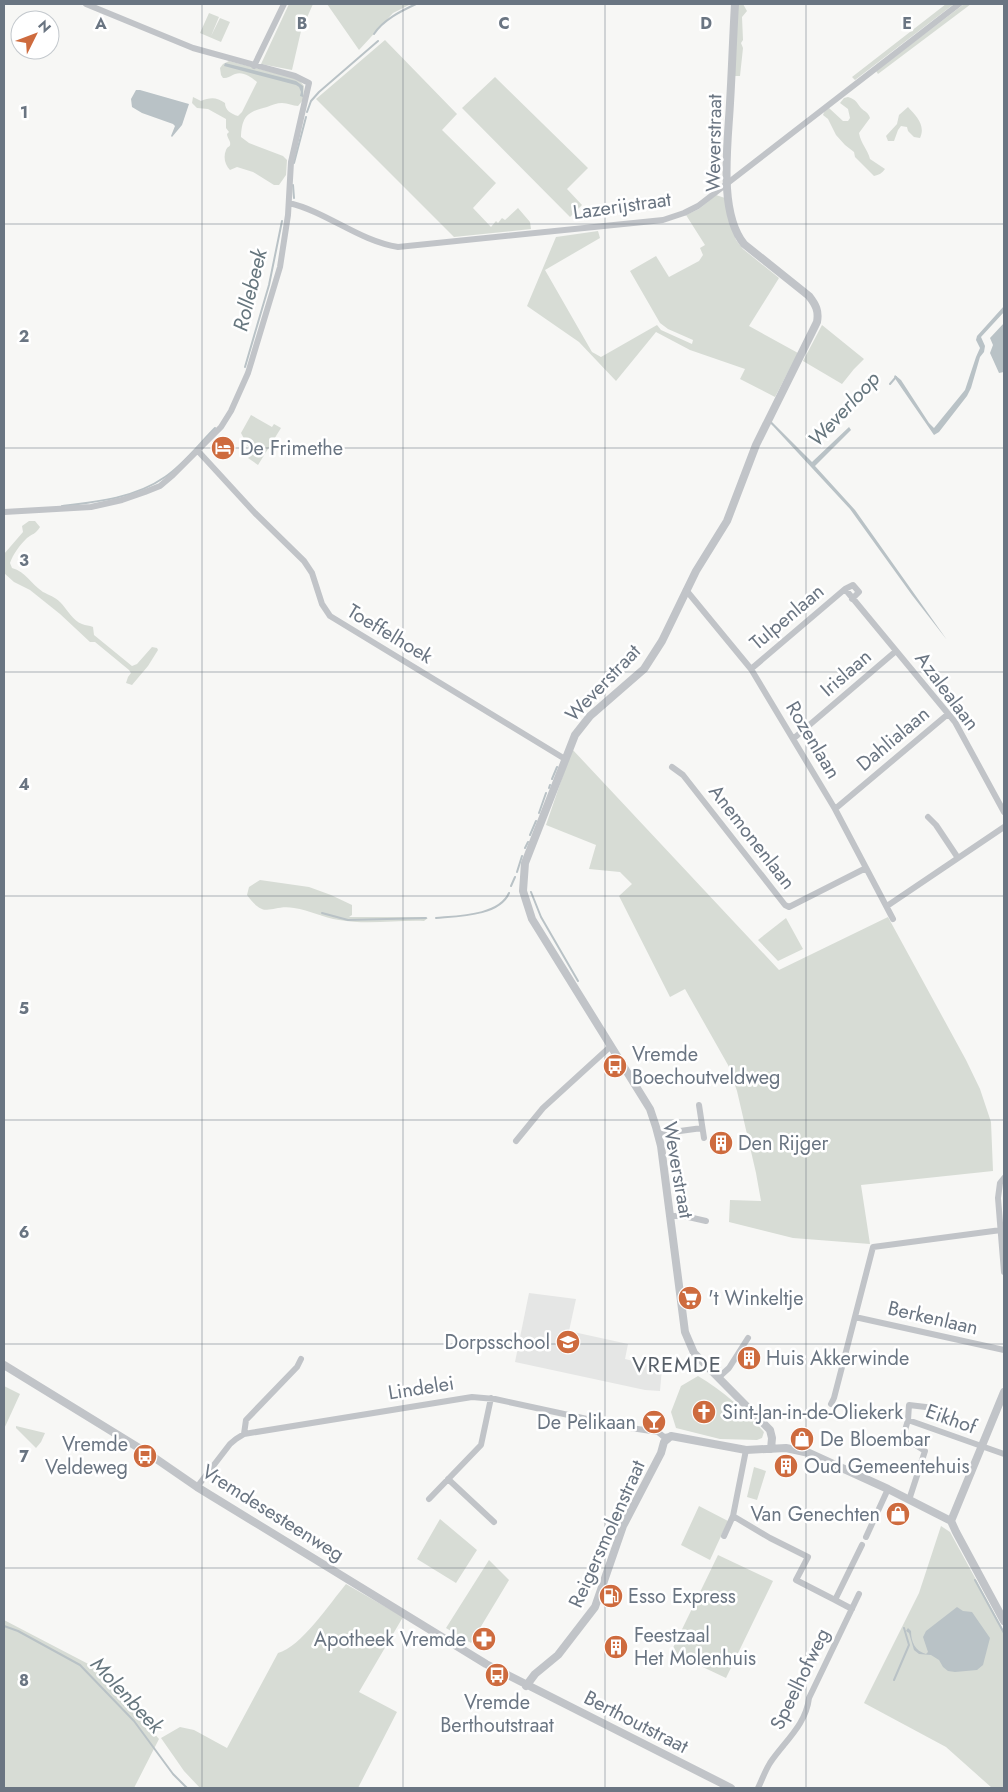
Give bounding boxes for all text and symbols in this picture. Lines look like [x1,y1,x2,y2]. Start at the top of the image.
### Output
north arrow [10,10,60,60]
text: A [94,12,107,35]
text: B [297,12,307,35]
text: C [498,12,510,35]
text: D [700,12,712,35]
text: E [902,12,912,35]
text: N [34,15,56,37]
street label: Weverstraat [699,94,729,192]
text: 1 [20,101,28,124]
street label: Lazerijstraat [571,185,673,227]
water label: Rollebeek [225,245,275,334]
text: 2 [19,325,29,348]
water label: Weverloop [801,364,887,453]
place label: De Frimethe [240,434,343,463]
hotel icon: De Frimethe [210,435,236,461]
text: 3 [19,549,29,572]
street label: Tulpenlaan [743,577,831,657]
street label: Toeffelhoek [342,597,439,671]
street label: Weverstraat [559,638,647,728]
street label: Irislaan [814,643,878,703]
street label: Azalealaan [908,646,986,736]
street label: Rozenlaan [778,696,848,784]
street label: Dahlialaan [850,700,936,778]
text: 4 [18,773,30,796]
street label: Anemonenlaan [702,778,802,896]
text: 5 [19,997,29,1020]
place label: Vremde Boechoutveldweg [632,1040,780,1092]
bus stop icon: Vremde Boechoutveldweg [602,1053,628,1079]
street label: Weverstraat [655,1119,701,1221]
place label: Den Rijger [738,1129,828,1158]
building icon: Den Rijger [708,1130,734,1156]
text: 6 [19,1221,29,1244]
place label: 't Winkeltje [708,1284,804,1313]
supermarket icon: 't Winkeltje [677,1285,703,1311]
street label: Berkenlaan [885,1294,981,1342]
place label: Dorpsschool [445,1328,550,1357]
school or university icon: Dorpsschool [555,1329,581,1355]
place label: Huis Akkerwinde [766,1344,909,1373]
building icon: Huis Akkerwinde [736,1345,762,1371]
district label: VREMDE [632,1348,722,1380]
street label: Lindelei [386,1368,456,1408]
street label: Eikhof [922,1396,982,1442]
place label: Sint-Jan-in-de-Oliekerk [722,1398,903,1427]
church icon: Sint-Jan-in-de-Oliekerk [691,1399,717,1425]
place label: De Pelikaan [537,1408,636,1437]
bar icon: De Pelikaan [641,1409,667,1435]
place label: De Bloembar [820,1425,930,1454]
shop icon: De Bloembar [789,1426,815,1452]
place label: Vremde Veldeweg [45,1430,128,1482]
bus stop icon: Vremde Veldeweg [132,1443,158,1469]
text: 7 [19,1445,29,1468]
place label: Oud Gemeentehuis [804,1452,970,1481]
building icon: Oud Gemeentehuis [773,1453,799,1479]
street label: Reigersmolenstraat [561,1455,653,1613]
street label: Vremdesesteenweg [196,1457,350,1569]
place label: Van Genechten [750,1500,880,1529]
shop icon: Van Genechten [885,1501,911,1527]
place label: Esso Express [628,1582,736,1611]
fuel station icon: Esso Express [598,1583,624,1609]
place label: Feestzaal Het Molenhuis [634,1621,756,1673]
street label: Speelhofweg [763,1623,837,1735]
place label: Apotheek Vremde [314,1625,466,1654]
pharmacy icon: Apotheek Vremde [471,1626,497,1652]
building icon: Feestzaal Het Molenhuis [603,1634,629,1660]
water label: Molenbeek [84,1650,171,1741]
bus stop icon: Vremde Berthoutstraat [484,1662,510,1688]
text: 8 [19,1669,29,1692]
street label: Berthoutstraat [579,1683,693,1761]
place label: Vremde Berthoutstraat [440,1688,554,1740]

